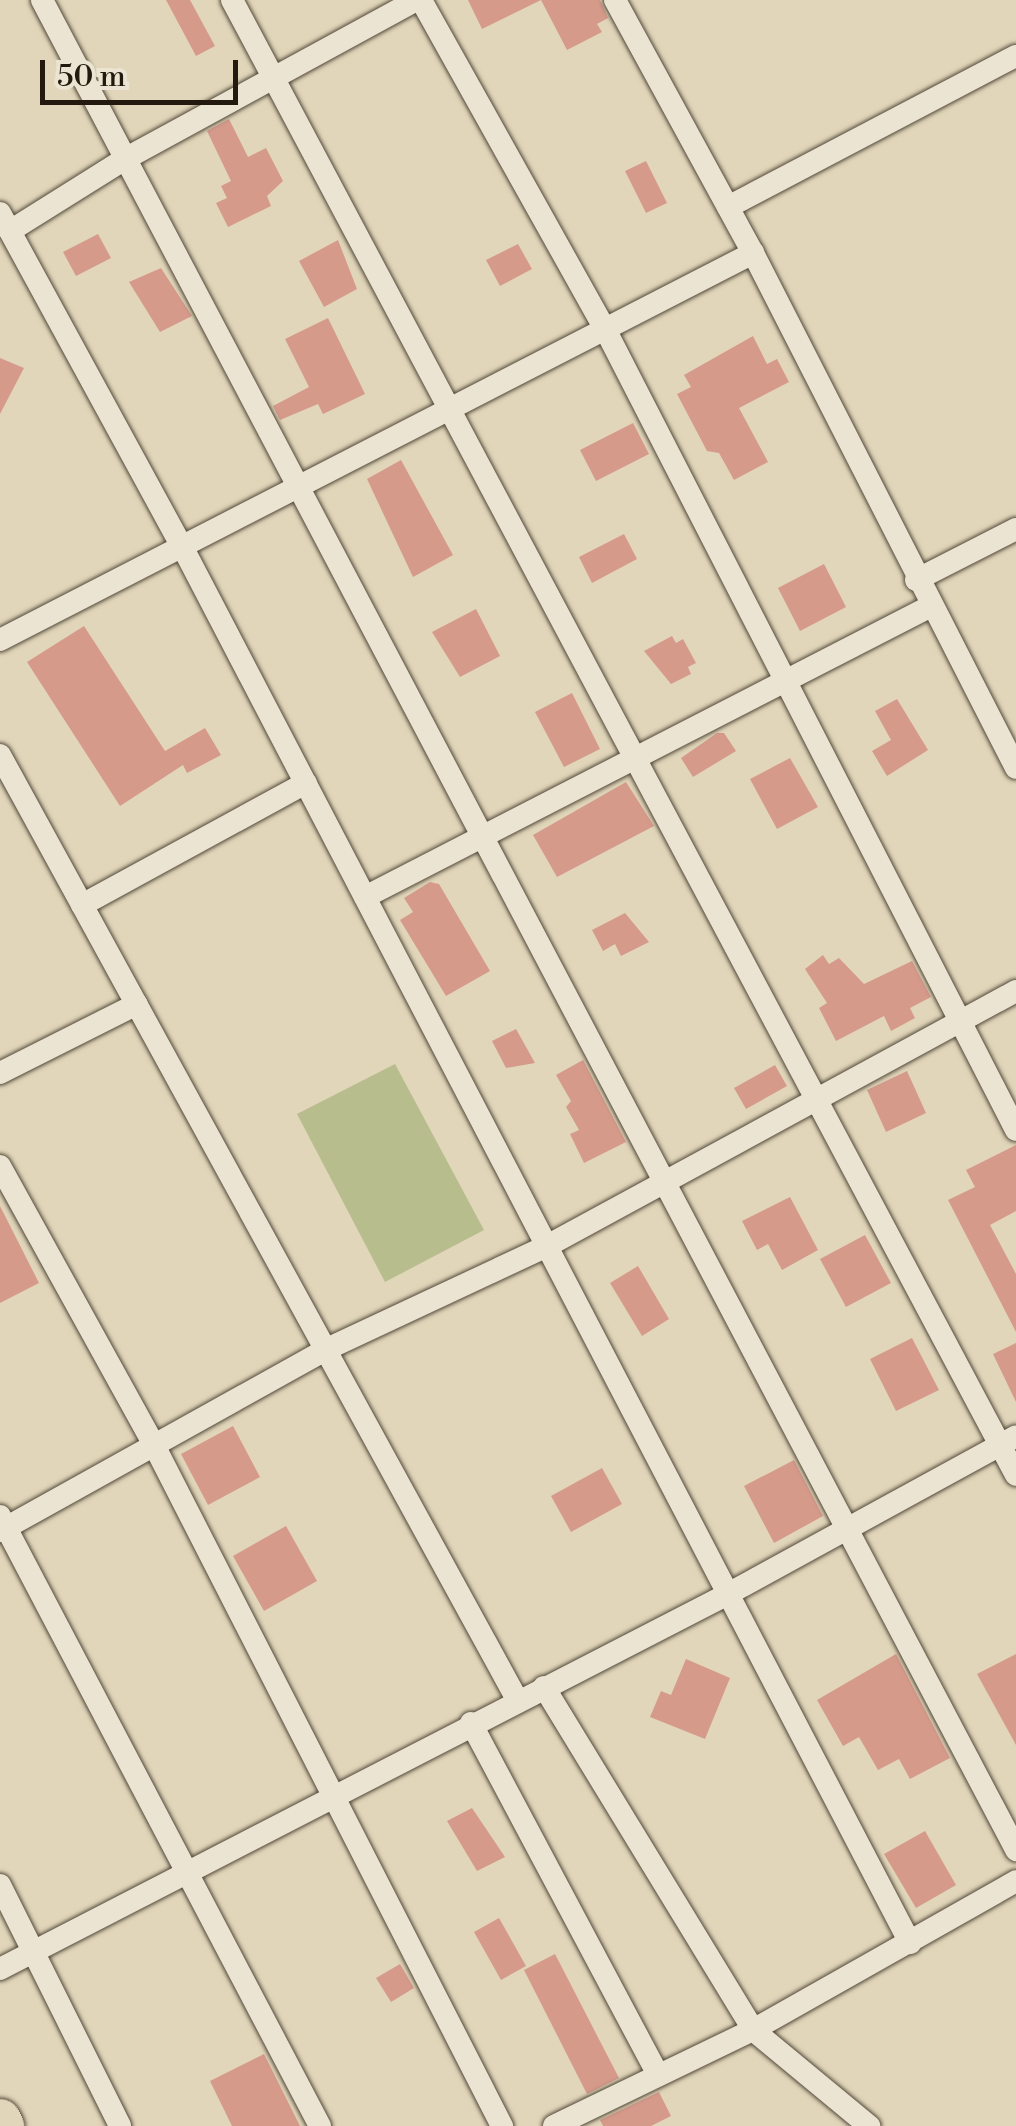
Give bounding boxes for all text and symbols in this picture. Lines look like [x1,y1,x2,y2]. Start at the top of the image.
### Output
scale bar [45,40,242,102]
text: 50 m [57,58,126,96]

